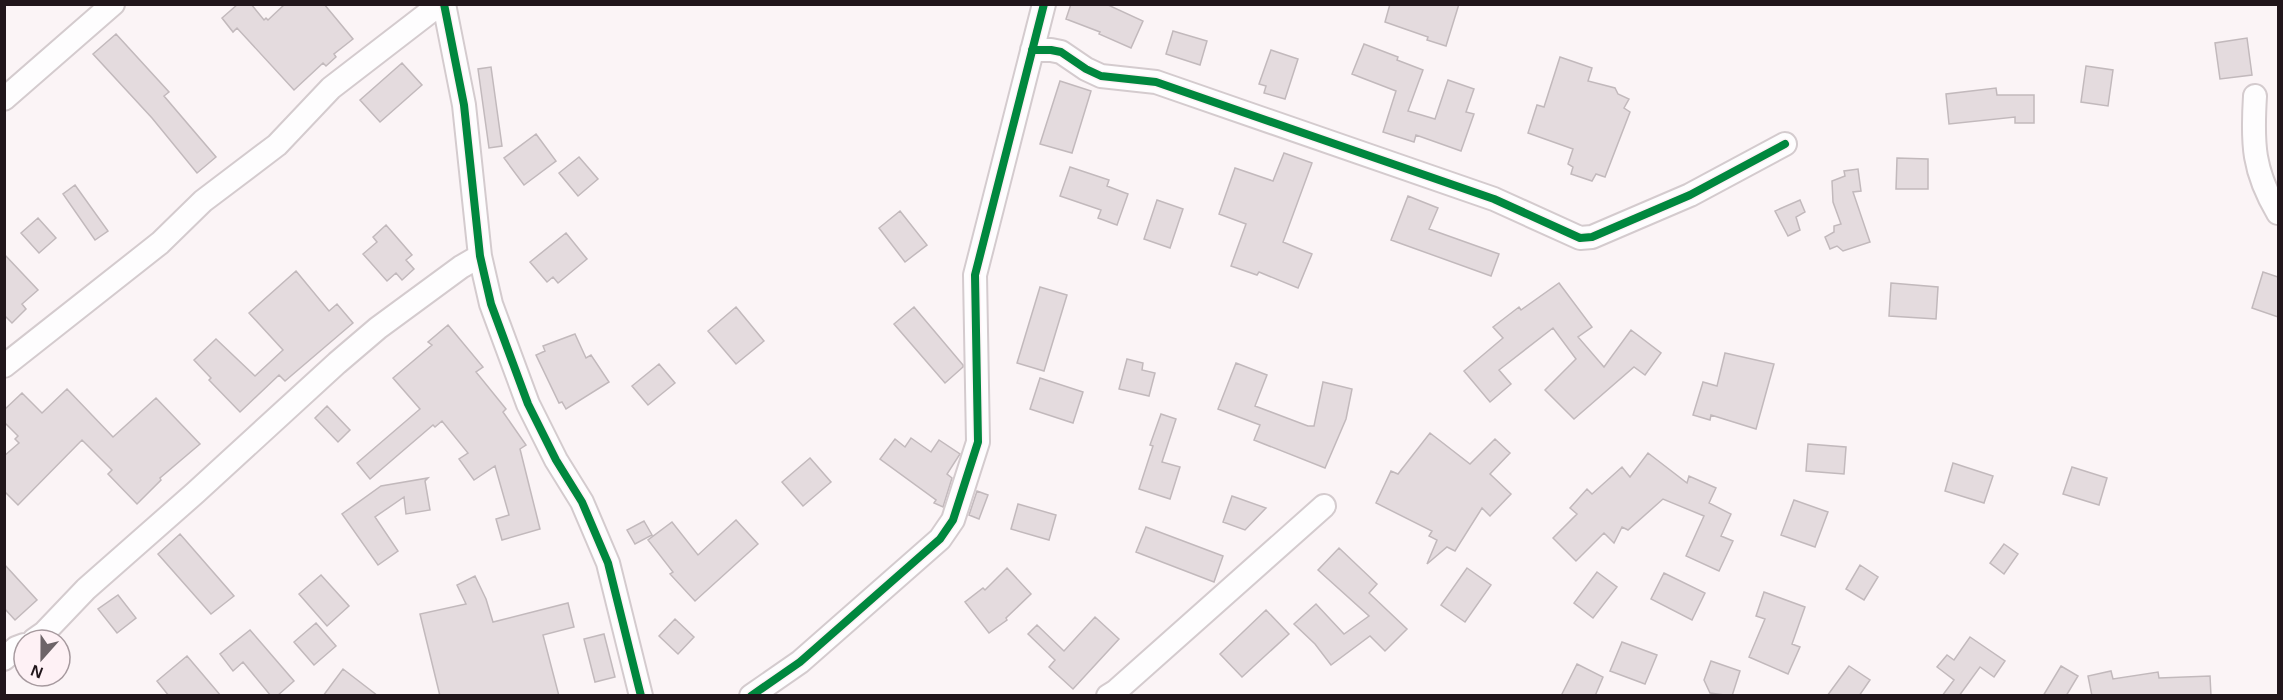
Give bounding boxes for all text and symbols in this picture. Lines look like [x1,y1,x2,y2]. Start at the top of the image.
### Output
north arrow [12,628,72,688]
text: N [28,662,45,682]

